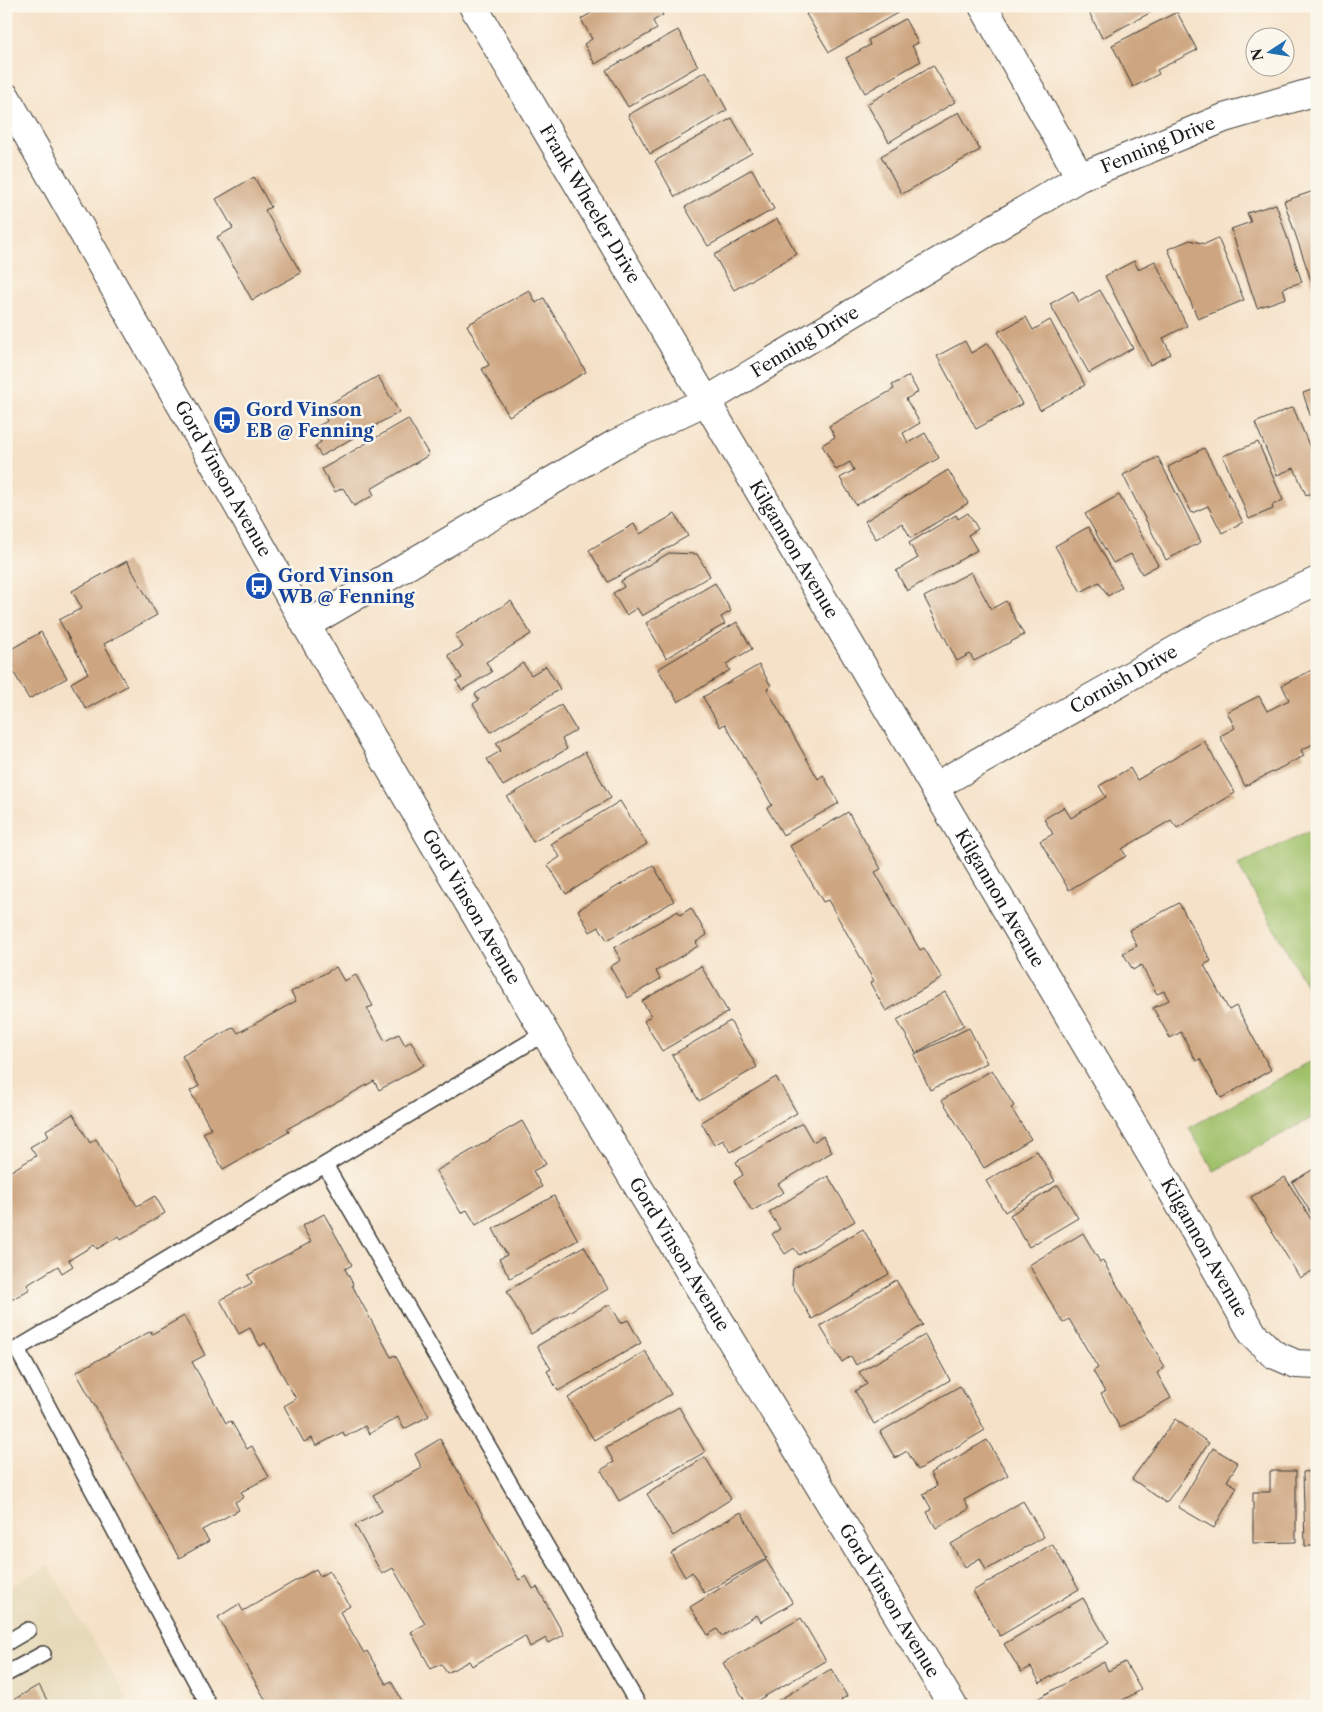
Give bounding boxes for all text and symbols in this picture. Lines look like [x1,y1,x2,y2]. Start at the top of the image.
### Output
north arrow [1246,28,1296,78]
text: N [1247,47,1267,63]
street label: Fenning Drive [1098,112,1218,178]
street label: Frank Wheeler Drive [535,121,645,287]
street label: Fenning Drive [747,301,863,382]
street label: Gord Vinson Avenue [170,397,276,561]
place label: Gord Vinson EB @ Fenning [246,399,375,442]
bus stop icon: Gord Vinson EB @ Fenning [212,405,242,435]
street label: Kilgannon Avenue [744,476,843,623]
place label: Gord Vinson WB @ Fenning [277,565,415,608]
bus stop icon: Gord Vinson WB @ Fenning [244,571,274,601]
street label: Cornish Drive [1066,640,1181,719]
street label: Gord Vinson Avenue [417,825,525,988]
street label: Kilgannon Avenue [950,825,1049,971]
street label: Gord Vinson Avenue [624,1173,734,1335]
street label: Kilgannon Avenue [1156,1174,1252,1321]
street label: Gord Vinson Avenue [834,1520,944,1682]

